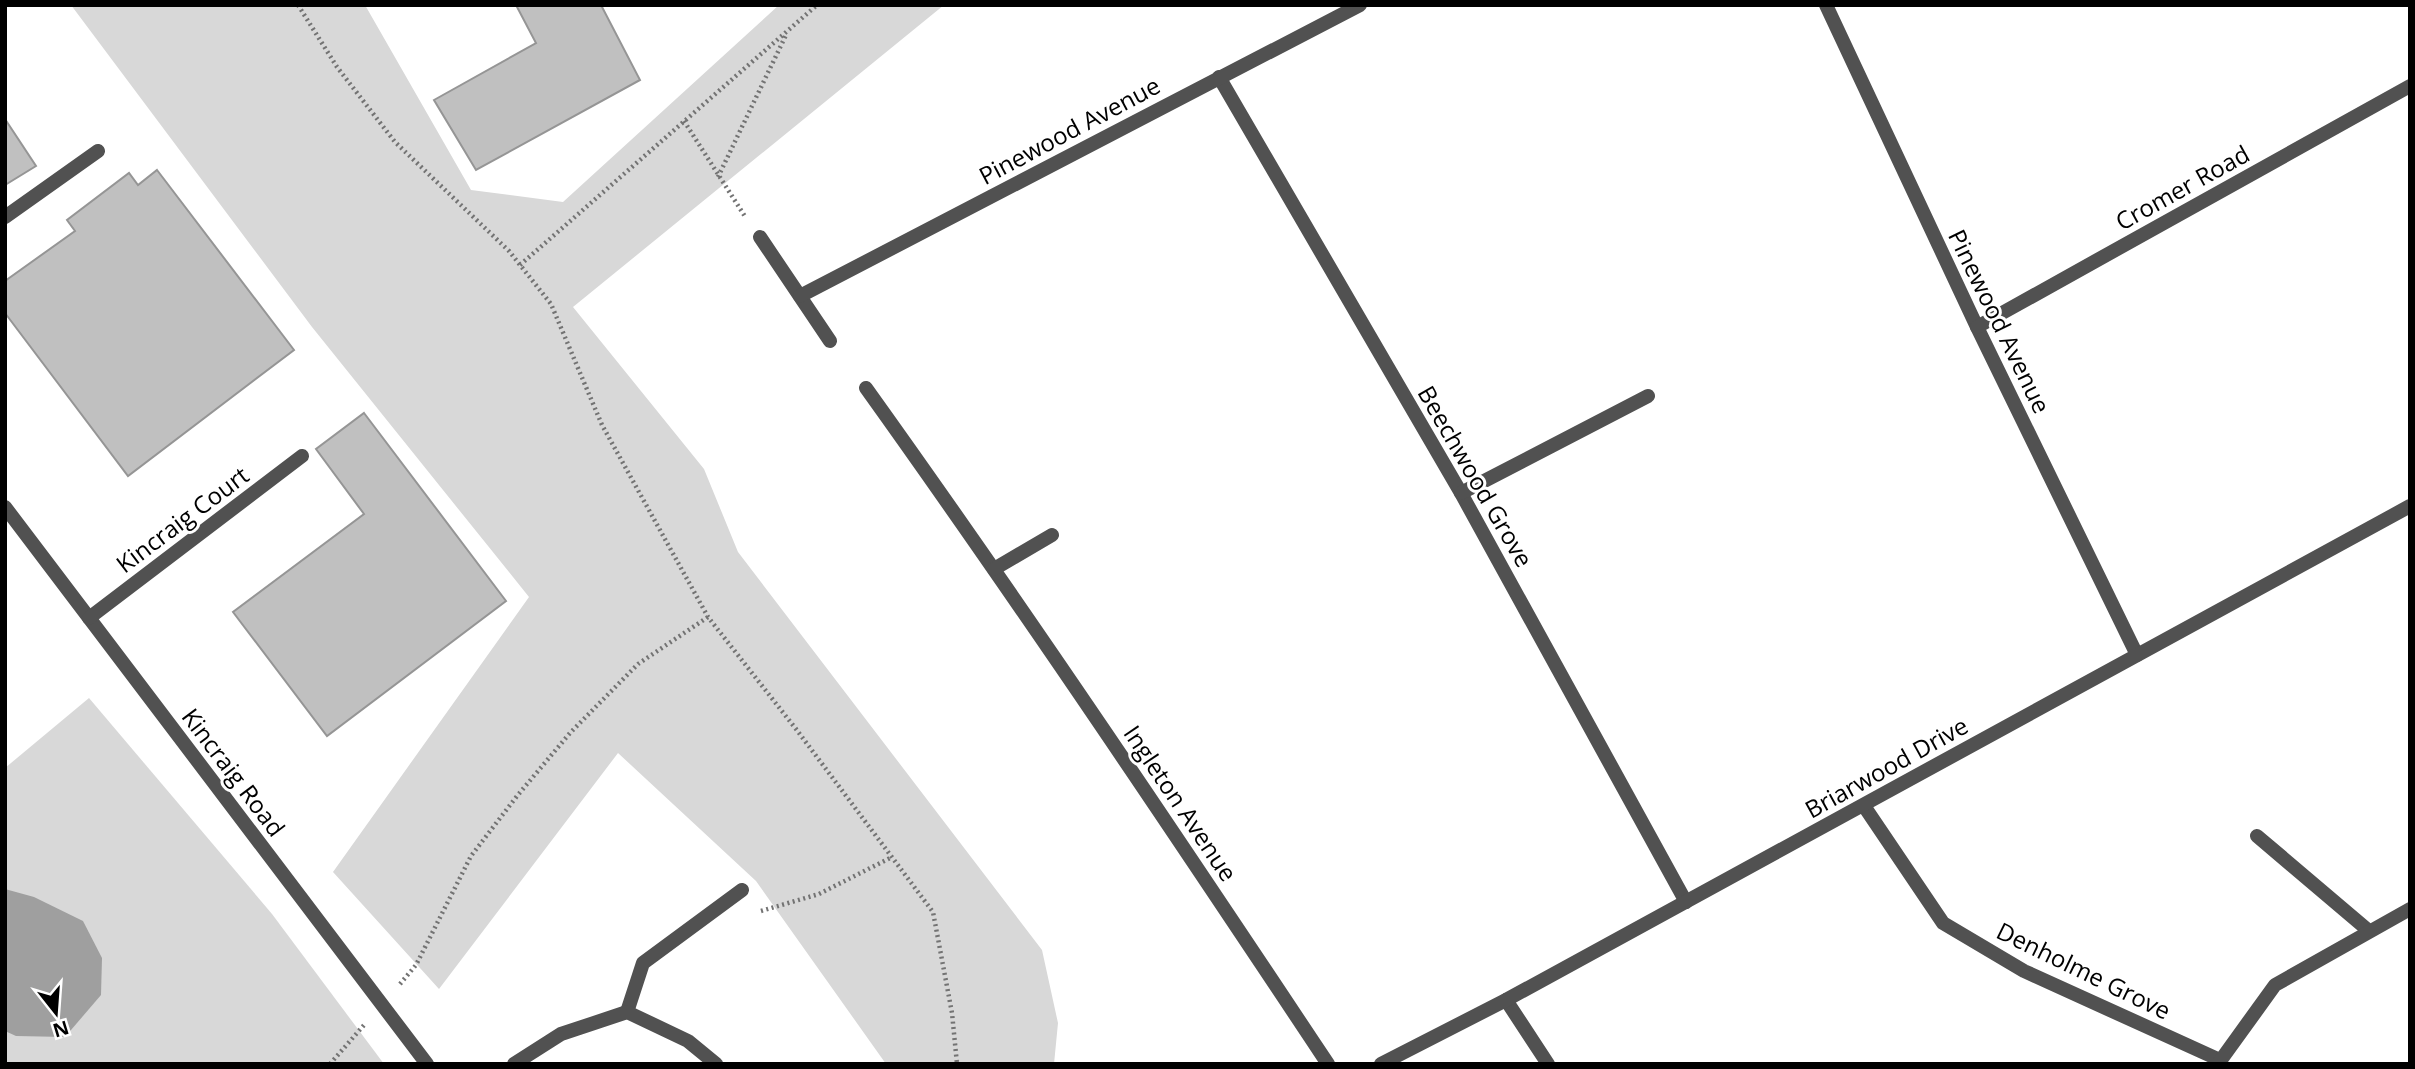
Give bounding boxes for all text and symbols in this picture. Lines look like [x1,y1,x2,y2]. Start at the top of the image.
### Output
street label: Pinewood Avenue [973,68,1165,192]
street label: Cromer Road [2109,137,2255,237]
street label: Pinewood Avenue [1941,224,2059,418]
street label: Beechwood Grove [1411,379,1541,573]
street label: Kincraig Court [109,458,255,580]
street label: Kincraig Road [175,701,293,843]
street label: Briarwood Drive [1799,709,1973,825]
street label: Ingleton Avenue [1117,719,1245,887]
street label: Denholme Grove [1991,914,2177,1026]
north arrow [21,978,91,1048]
text: N [50,1015,72,1044]

